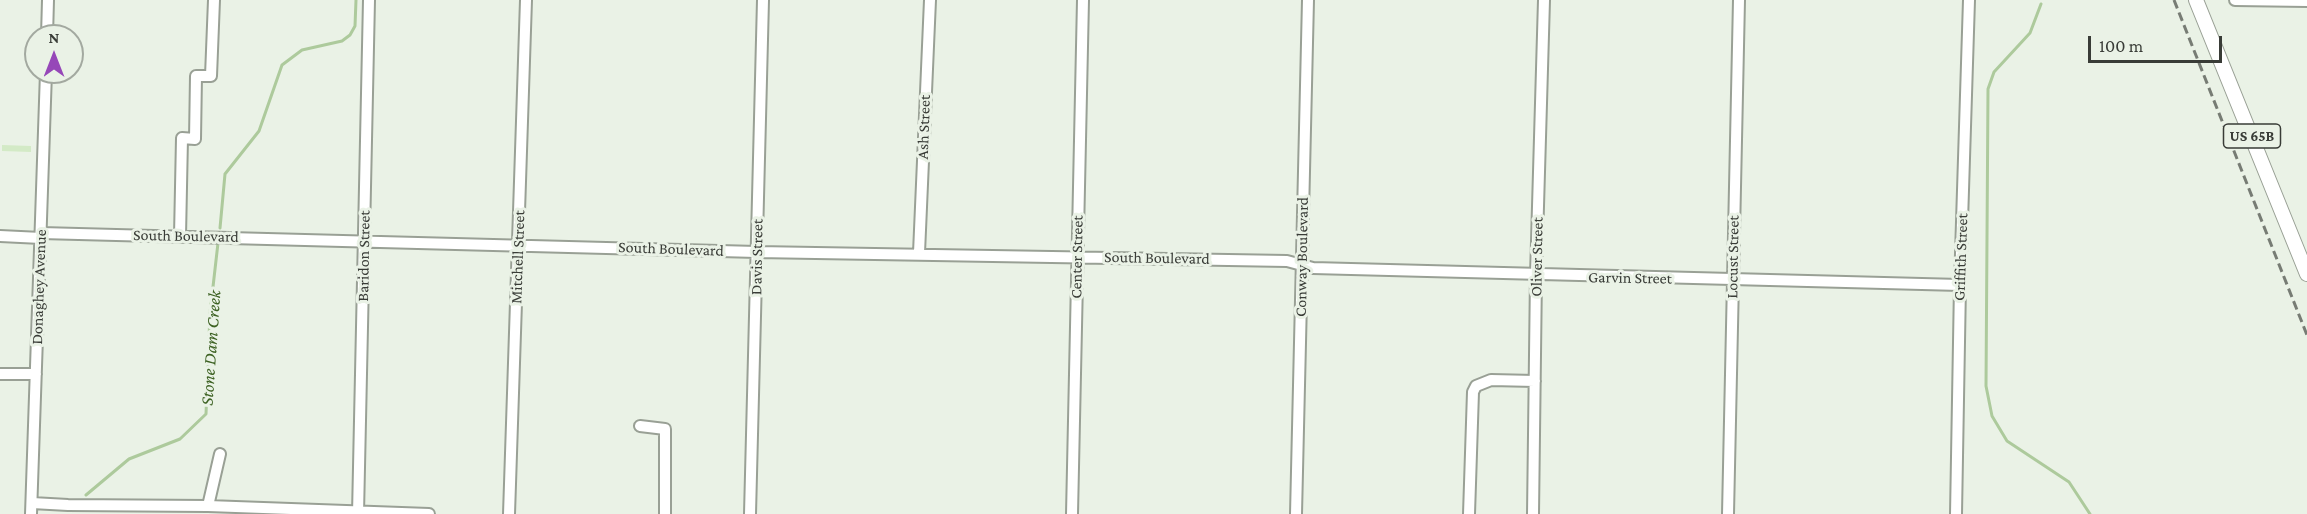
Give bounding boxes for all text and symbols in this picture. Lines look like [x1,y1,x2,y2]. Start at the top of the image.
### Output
north arrow [24,24,84,84]
scale bar [2091,24,2224,62]
text: N [49,29,59,46]
text: 100 m [2099,36,2143,56]
street label: Ash Street [913,94,935,160]
road number: US 65B [2224,124,2280,148]
street label: Conway Boulevard [1291,197,1313,317]
street label: Baridon Street [354,210,374,302]
street label: Mitchell Street [507,210,529,304]
street label: Griffith Street [1950,213,1972,301]
street label: Center Street [1067,215,1087,299]
street label: Locust Street [1723,215,1743,299]
street label: Oliver Street [1527,217,1547,297]
street label: Davis Street [747,219,767,295]
street label: South Boulevard [133,225,239,247]
street label: Donaghey Avenue [27,229,51,345]
street label: South Boulevard [618,238,724,260]
street label: South Boulevard [1104,247,1210,269]
street label: Garvin Street [1588,268,1672,288]
water label: Stone Dam Creek [196,290,226,406]

